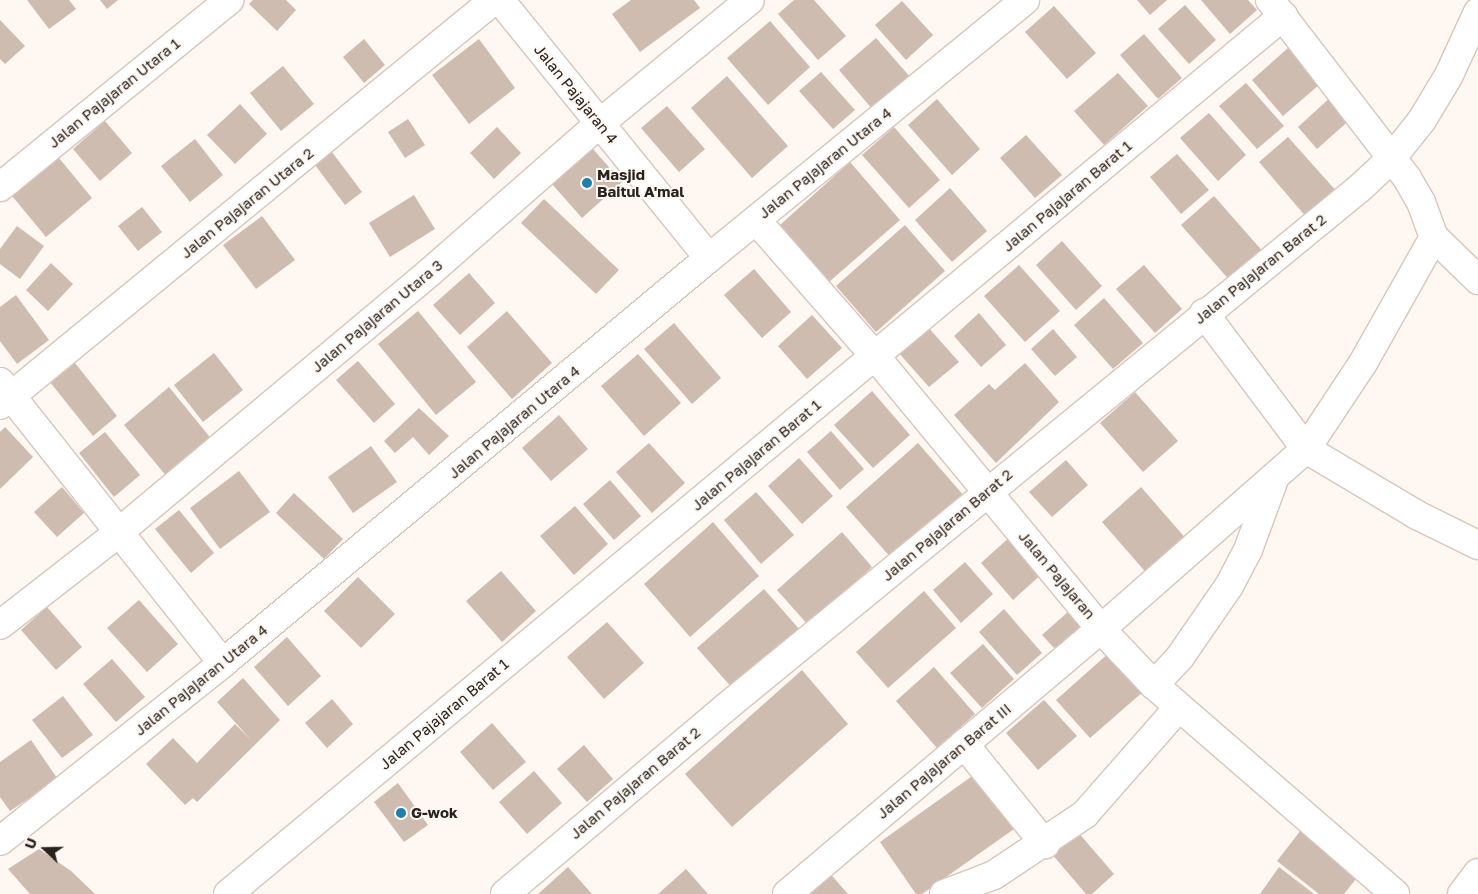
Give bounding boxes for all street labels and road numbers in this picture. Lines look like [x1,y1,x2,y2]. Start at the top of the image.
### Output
street label: Jalan Pajajaran Utara 1 [45,34,183,152]
street label: Jalan Pajajaran 4 [530,41,622,147]
street label: Jalan Pajajaran Utara 4 [755,104,895,222]
street label: Jalan Pajajaran Barat 1 [999,137,1135,255]
street label: Jalan Pajajaran Utara 2 [177,144,317,262]
street label: Jalan Pajajaran Barat 2 [1190,210,1330,328]
street label: Jalan Pajajaran Utara 3 [308,256,446,376]
street label: Jalan Pajajaran Utara 4 [445,362,583,482]
street label: Jalan Pajajaran Barat 1 [688,396,824,514]
street label: Jalan Pajajaran Barat 2 [878,465,1016,585]
street label: Jalan Pajajaran [1015,527,1099,623]
street label: Jalan Pajajaran Utara 4 [131,621,271,739]
street label: Jalan Pajajaran Barat 1 [376,655,512,773]
street label: Jalan Pajajaran Barat III [873,700,1015,822]
street label: Jalan Pajajaran Barat 2 [566,723,704,843]

